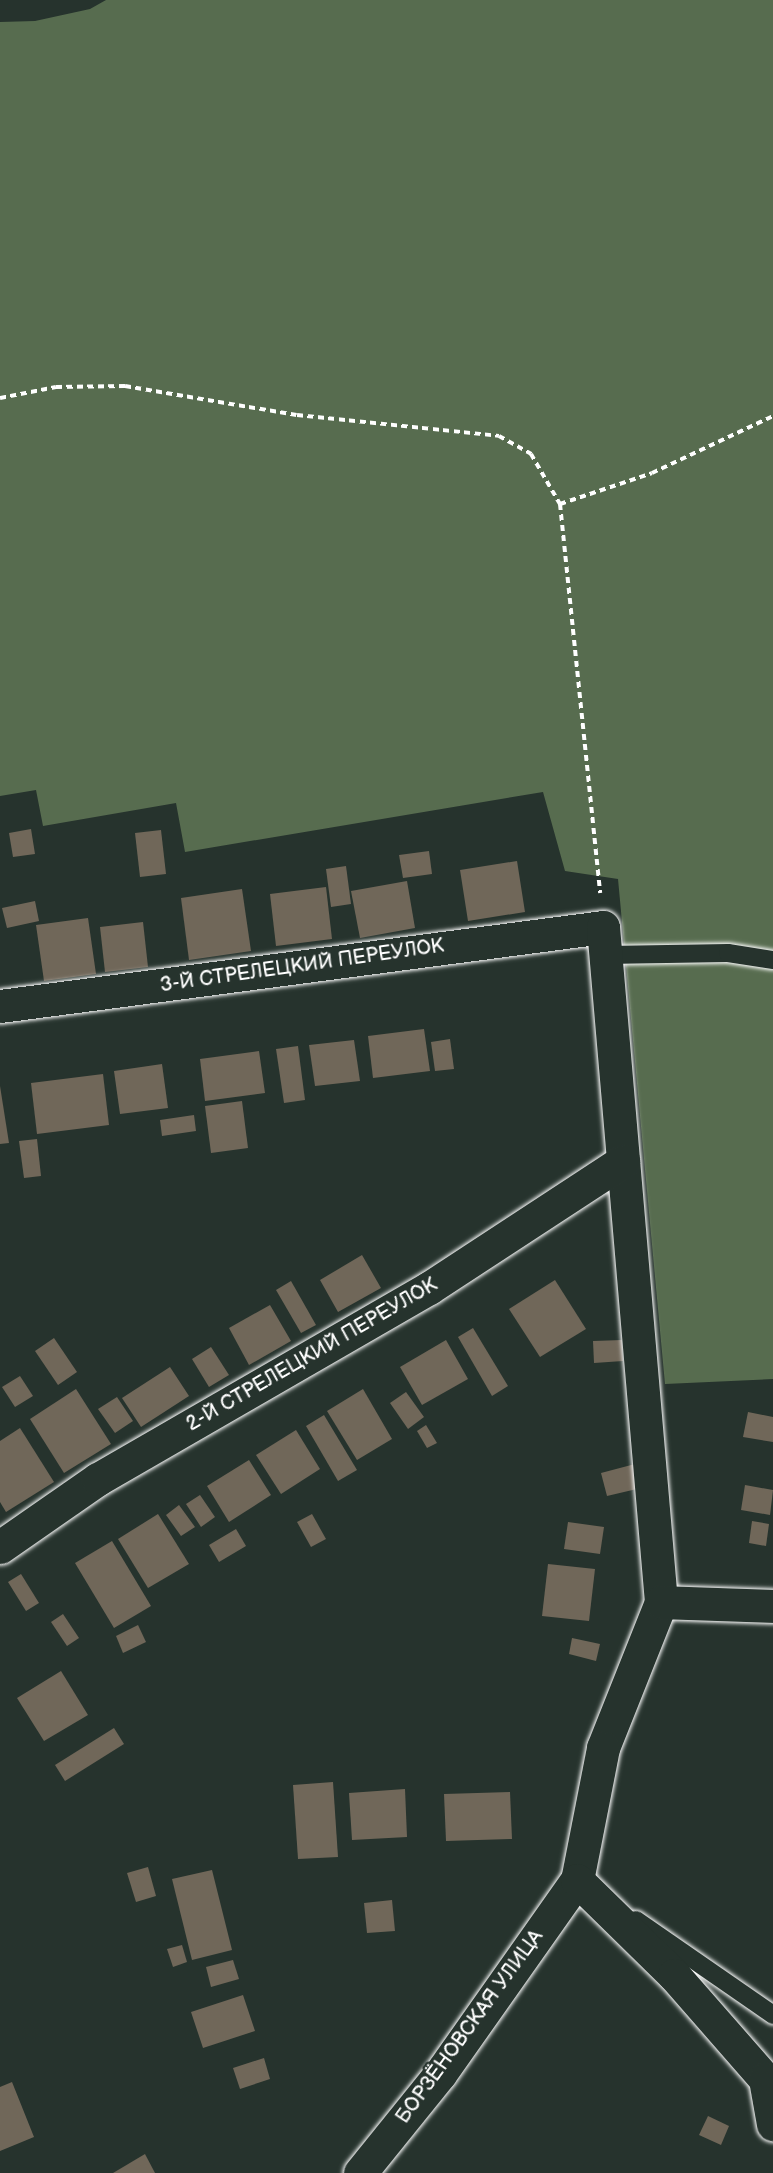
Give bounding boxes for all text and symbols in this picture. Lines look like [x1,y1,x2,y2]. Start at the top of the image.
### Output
street label: 3-Й СТРЕЛЕЦКИЙ ПЕРЕУЛОК [159,934,445,998]
street label: 2-Й СТРЕЛЕЦКИЙ ПЕРЕУЛОК [182,1273,442,1437]
street label: БОРЗЁНОВСКАЯ УЛИЦА [392,1925,548,2129]

